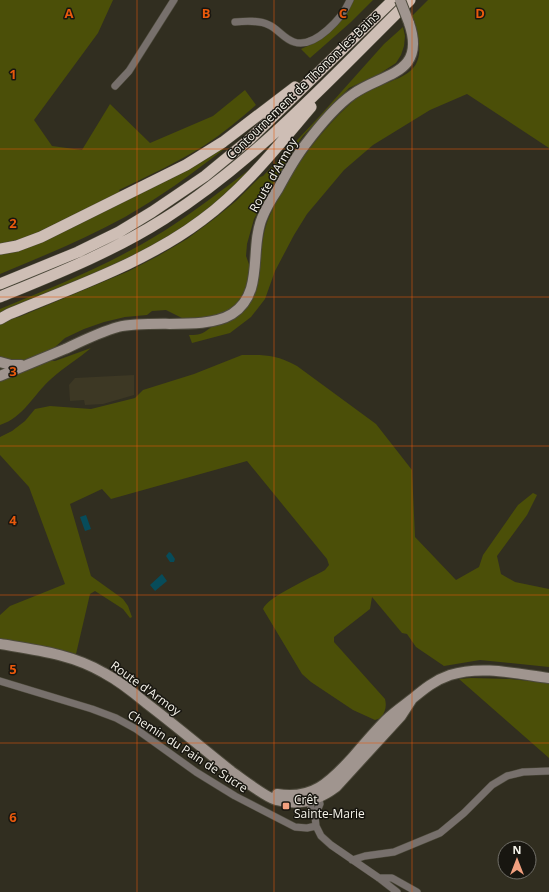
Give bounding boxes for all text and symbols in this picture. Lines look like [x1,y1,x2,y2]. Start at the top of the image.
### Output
text: A [65,4,74,22]
text: B [202,4,211,22]
text: D [475,4,485,22]
street label: Contournement de Thonon-les-Bains [224,8,382,162]
text: 1 [9,65,17,83]
street label: Route d'Armoy [245,134,302,215]
text: 2 [9,214,17,232]
text: 3 [9,362,17,380]
text: 4 [9,511,17,529]
street label: Route d'Armoy [107,657,185,720]
text: 5 [9,660,17,678]
street label: Chemin du Pain de Sucre [125,706,252,796]
place label: Crêt Sainte-Marie [294,791,365,822]
marker: Crêt Sainte-Marie [281,801,291,811]
text: 6 [9,808,17,826]
north arrow [497,840,537,880]
text: N [513,842,521,857]

